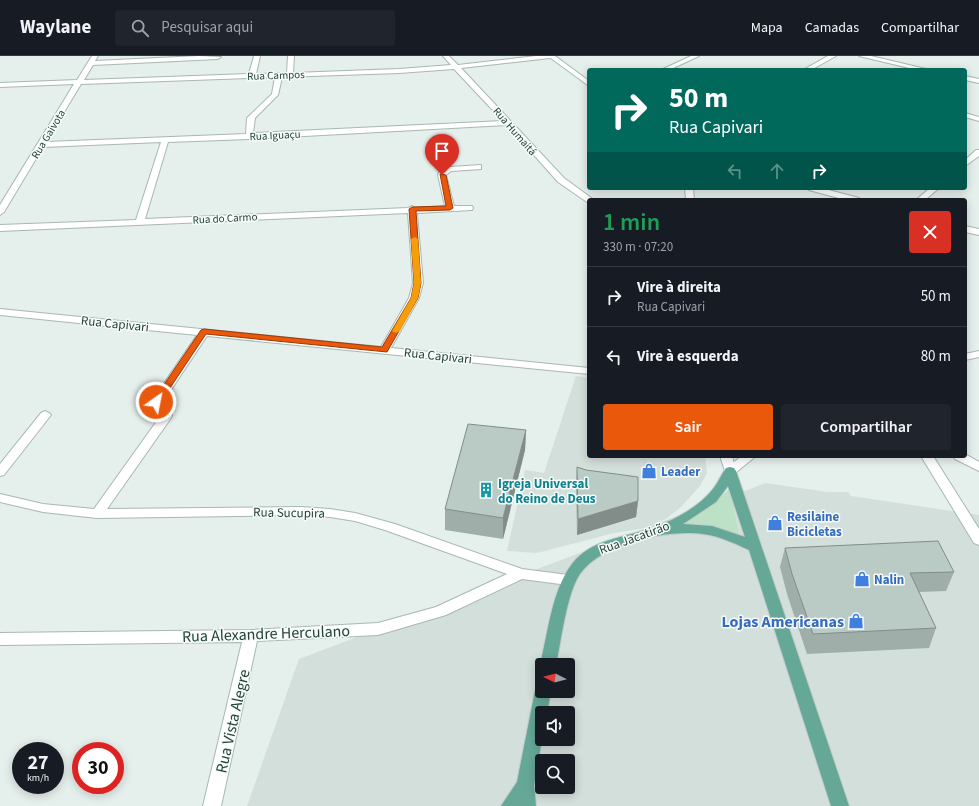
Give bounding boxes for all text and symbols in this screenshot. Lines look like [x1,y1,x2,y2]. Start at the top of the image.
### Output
search box [115,10,395,46]
text: Waylane [20,14,91,41]
icon: search [129,17,151,39]
text: Pesquisar aqui [161,17,253,38]
text: Mapa [751,18,783,38]
text: Camadas [805,18,859,38]
text: Compartilhar [881,18,959,38]
street label: Rua Campos [247,67,305,84]
text: 50 m [669,78,728,118]
icon: right [603,84,655,136]
street label: Rua Humaitá [489,104,540,159]
street label: Rua Gaivota [28,107,69,162]
text: Rua Capivari [669,115,763,140]
street label: Rua Iguaçu [249,127,301,144]
pin [425,134,459,175]
icon: arrive [431,140,453,162]
icon: left [724,160,746,182]
icon: ahead [766,160,788,182]
icon: right [808,160,830,182]
text: 1 min [603,205,660,240]
street label: Rua do Carmo [192,209,258,228]
button: close [909,211,951,253]
text: 330 m · 07:20 [603,238,673,256]
text: Vire à direita [637,277,721,298]
icon: right [603,286,625,308]
text: 50 m [921,286,951,307]
text: Rua Capivari [637,298,705,316]
street label: Rua Capivari [80,311,150,337]
street label: Rua Capivari [403,343,473,369]
icon: left [603,346,625,368]
text: Vire à esquerda [637,346,739,367]
text: 80 m [921,346,951,367]
position arrow [135,381,177,423]
button: Sair [603,404,773,450]
button: Compartilhar [781,404,951,450]
shop icon: Leader [640,462,658,480]
place label: Leader [661,463,701,481]
place label: Igreja Universal do Reino de Deus [498,475,596,508]
building icon: Igreja Universal do Reino de Deus [477,481,495,499]
street label: Rua Sucupira [253,503,325,523]
place label: Resilaine Bicicletas [787,508,842,541]
shop icon: Resilaine Bicicletas [766,514,784,532]
street label: Rua Jacatirão [597,517,672,559]
shop icon: Nalin [853,570,871,588]
place label: Nalin [874,571,904,589]
place label: Lojas Americanas [722,611,844,633]
shop icon: Lojas Americanas [847,612,865,630]
street label: Rua Alexandre Herculano [182,620,350,648]
north arrow [535,658,575,698]
map controls [535,658,575,794]
street label: Rua Vista Alegre [210,667,256,775]
button: sound [535,706,575,746]
speed limit sign: 30 [72,742,124,794]
text: 27 [27,749,49,777]
button: search [535,754,575,794]
text: km/h [27,771,49,785]

